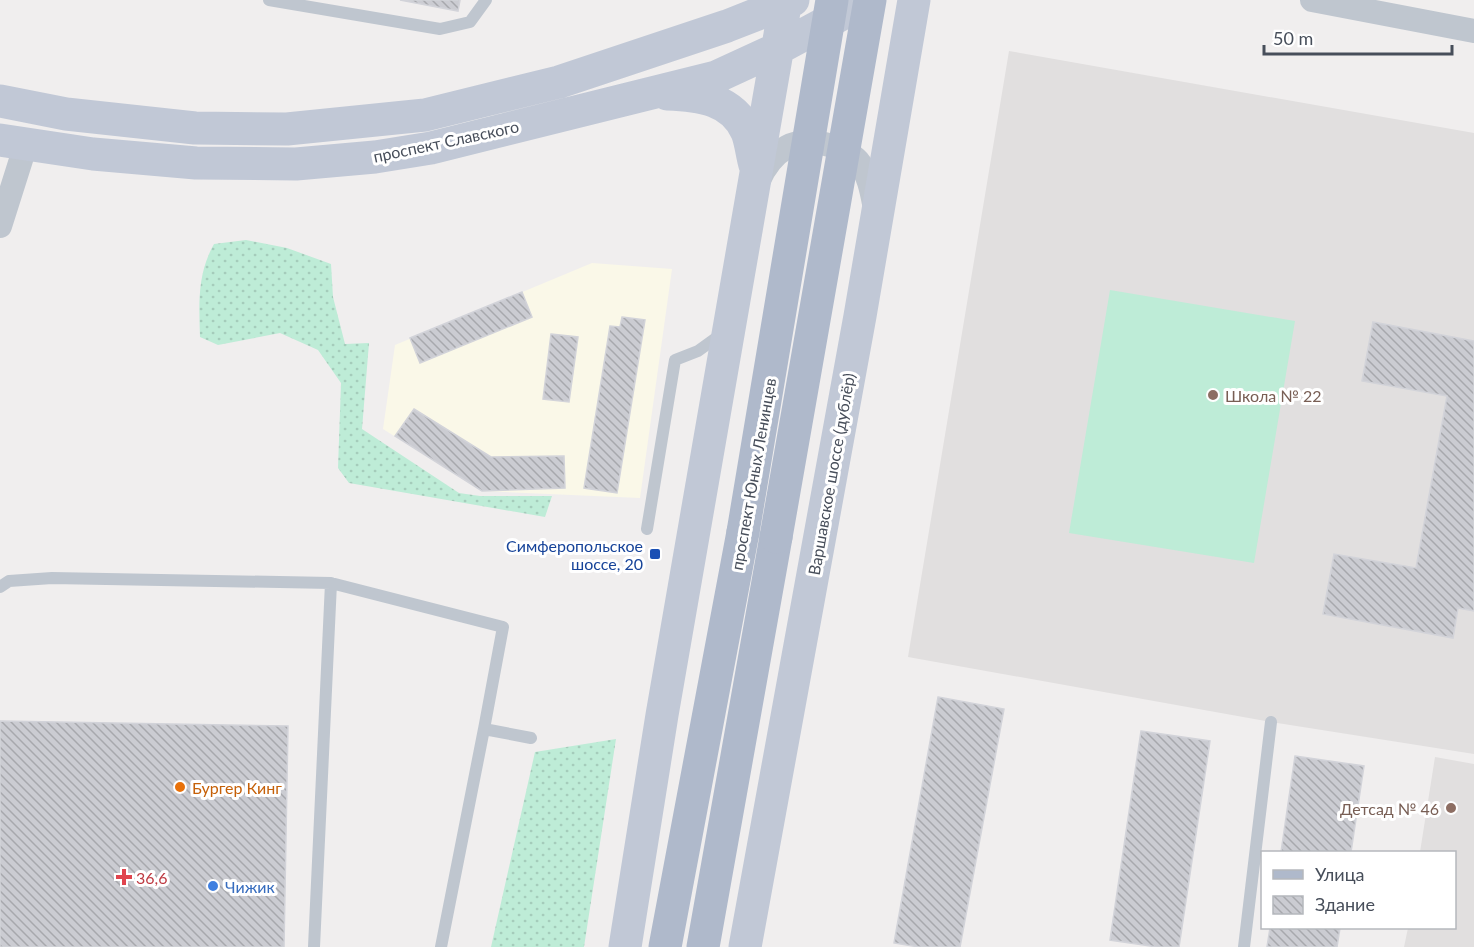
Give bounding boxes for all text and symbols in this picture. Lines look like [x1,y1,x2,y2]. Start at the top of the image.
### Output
scale bar [1264,18,1452,56]
text: 50 m [1273,27,1313,49]
street label: проспект Славского [371,116,521,166]
street label: Варшавское шоссе (дублёр) [804,371,858,577]
street label: проспект Юных Ленинцев [727,376,779,572]
place label: Школа № 22 [1225,386,1321,405]
marker: Школа № 22 [1206,388,1220,402]
place label: Симферопольское шоссе, 20 [506,536,643,573]
marker: Симферопольское шоссе, 20 [648,547,662,561]
place label: Бургер Кинг [192,778,282,797]
marker: Бургер Кинг [173,780,187,794]
place label: Детсад № 46 [1340,799,1439,818]
marker: Детсад № 46 [1444,801,1458,815]
legend [1261,851,1456,929]
text: Улица [1315,863,1365,885]
place label: 36,6 [136,868,167,887]
marker: 36,6 [117,870,131,884]
place label: Чижик [225,877,275,896]
marker: Чижик [206,879,220,893]
text: Здание [1315,893,1375,915]

